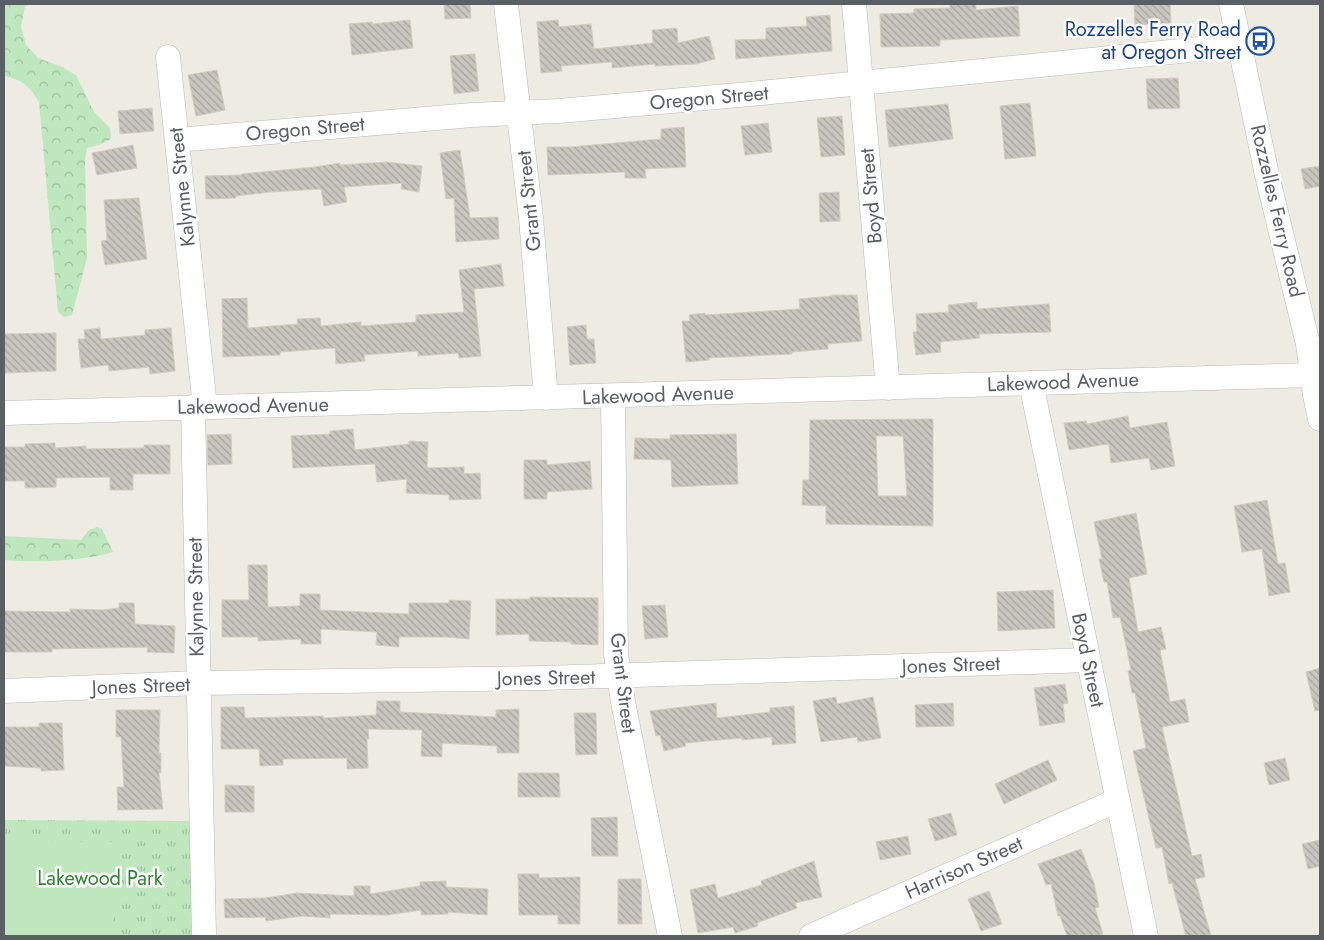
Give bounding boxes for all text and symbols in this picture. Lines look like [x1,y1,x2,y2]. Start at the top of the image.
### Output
place label: Rozzelles Ferry Road at Oregon Street [1065,15,1241,67]
bus stop icon: Rozzelles Ferry Road at Oregon Street [1245,26,1275,56]
street label: Oregon Street [648,78,770,118]
street label: Oregon Street [244,109,366,149]
street label: Rozzelles Ferry Road [1243,122,1311,300]
street label: Kalynne Street [161,126,203,248]
street label: Boyd Street [852,147,890,245]
street label: Grant Street [509,149,549,253]
street label: Lakewood Avenue [987,365,1139,399]
street label: Lakewood Avenue [582,378,734,412]
street label: Lakewood Avenue [177,390,329,422]
street label: Kalynne Street [180,537,212,657]
street label: Boyd Street [1064,610,1112,710]
street label: Grant Street [602,631,644,735]
street label: Jones Street [898,649,1001,681]
street label: Jones Street [494,663,596,693]
street label: Jones Street [88,670,191,702]
street label: Harrison Street [901,829,1028,907]
park label: Lakewood Park [37,864,163,893]

